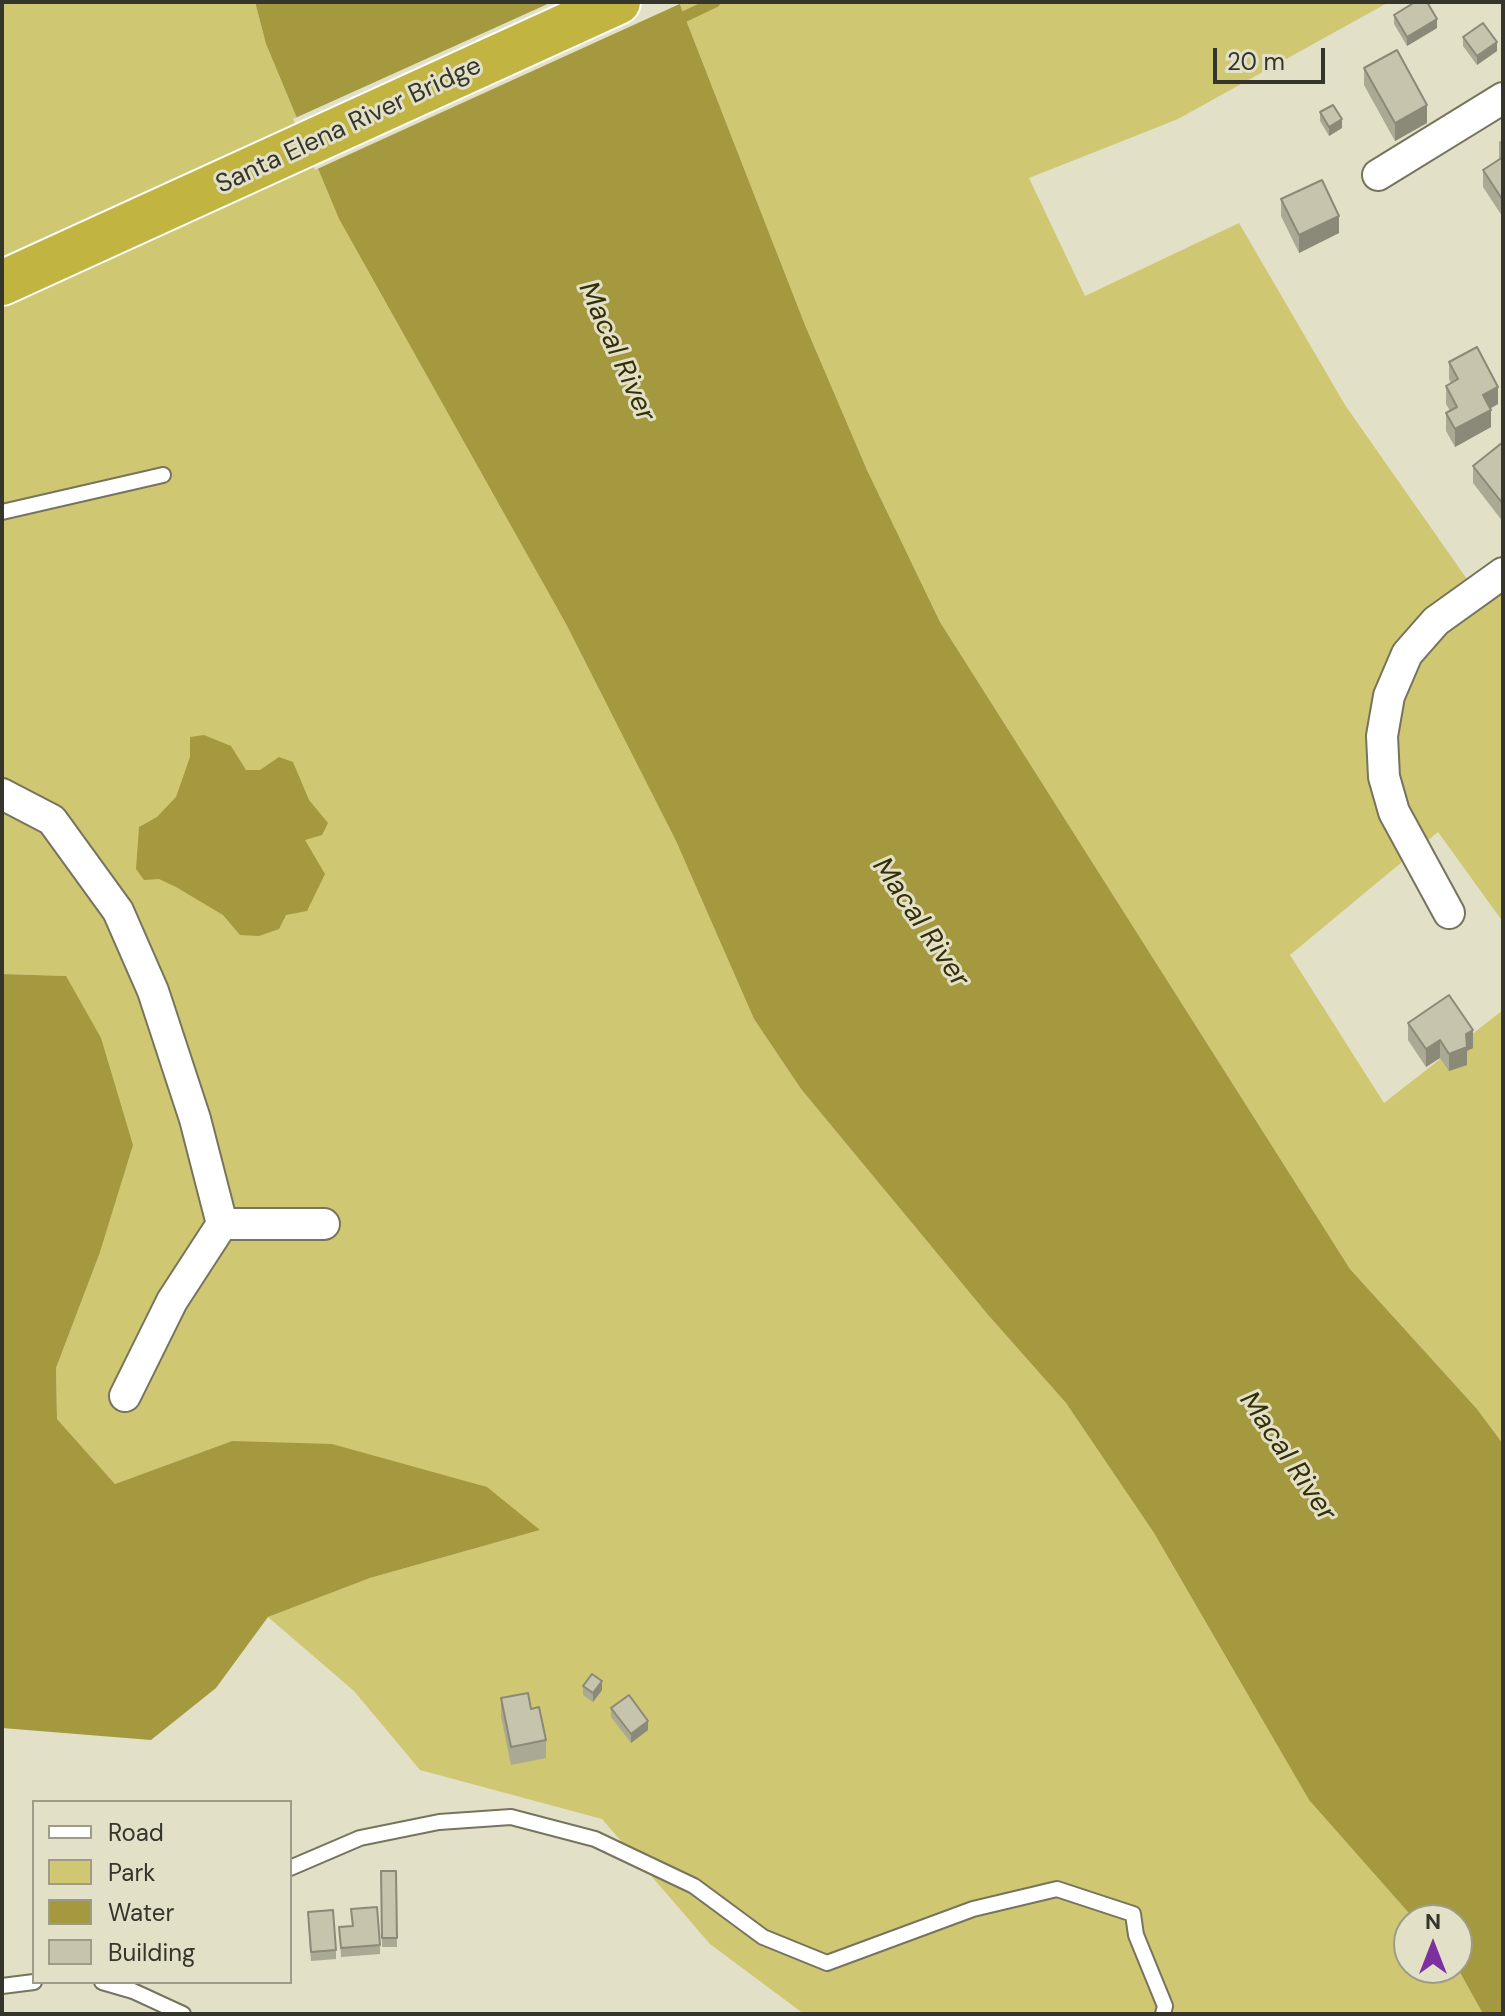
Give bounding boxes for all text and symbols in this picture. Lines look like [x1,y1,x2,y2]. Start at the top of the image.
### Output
scale bar [1217,32,1329,82]
text: 20 m [1227,46,1285,77]
street label: Santa Elena River Bridge [211,51,487,201]
water label: Macal River [570,277,662,427]
water label: Macal River [864,852,976,994]
water label: Macal River [1231,1386,1343,1528]
legend [32,1800,292,1984]
text: Road [108,1817,164,1848]
text: Park [108,1857,155,1888]
text: Water [108,1897,174,1928]
north arrow [1393,1904,1473,1984]
text: N [1425,1907,1441,1936]
text: Building [108,1937,195,1968]

